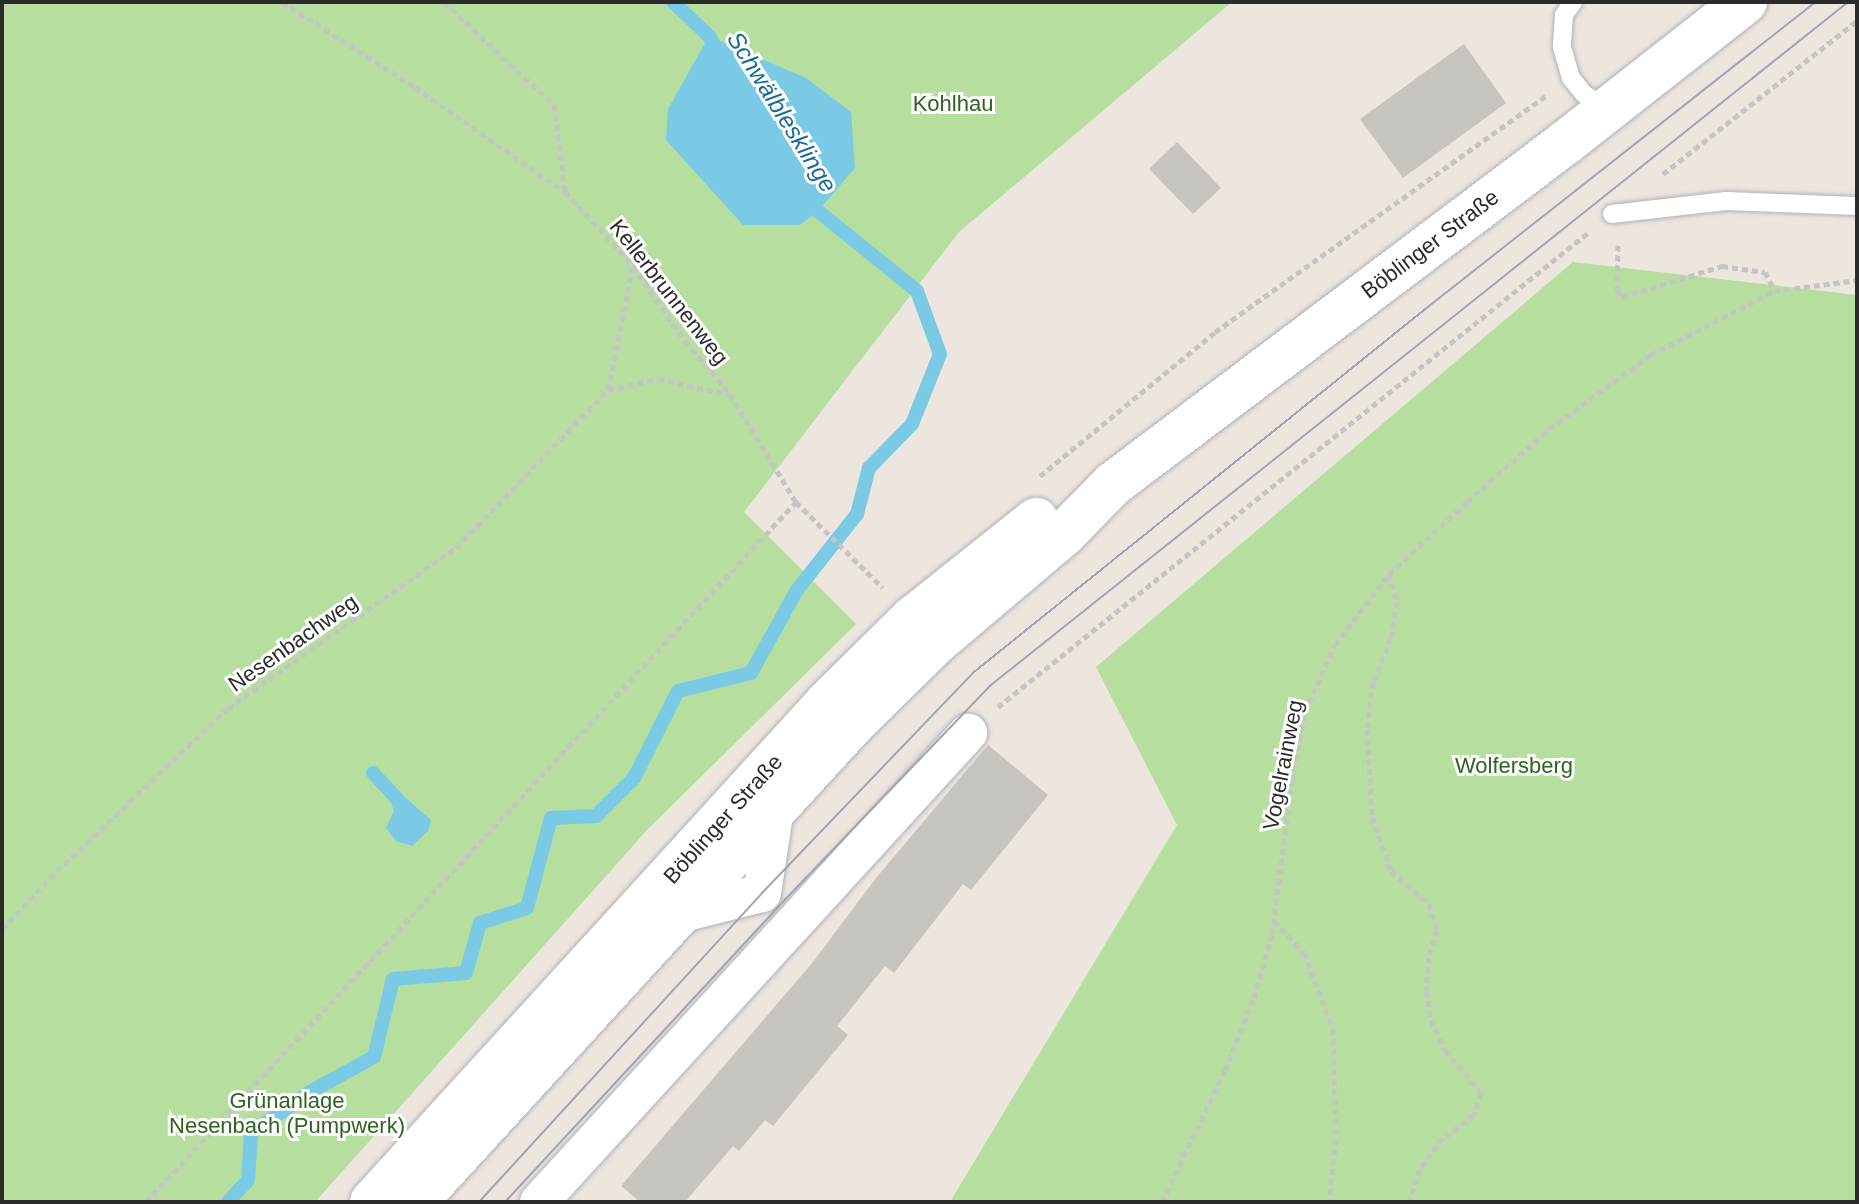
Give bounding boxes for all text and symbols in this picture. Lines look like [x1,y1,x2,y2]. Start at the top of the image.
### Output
water label: Schwälblesklinge [721,26,843,198]
park label: Kohlhau [913,91,993,117]
street label: Böblinger Straße [1356,184,1504,304]
street label: Kellerbrunnenweg [604,214,734,370]
street label: Nesenbachweg [223,589,363,697]
street label: Vogelrainweg [1257,698,1309,832]
street label: Böblinger Straße [658,749,788,889]
park label: Wolfersberg [1455,753,1573,779]
park label: Grünanlage Nesenbach (Pumpwerk) [169,1087,405,1138]

